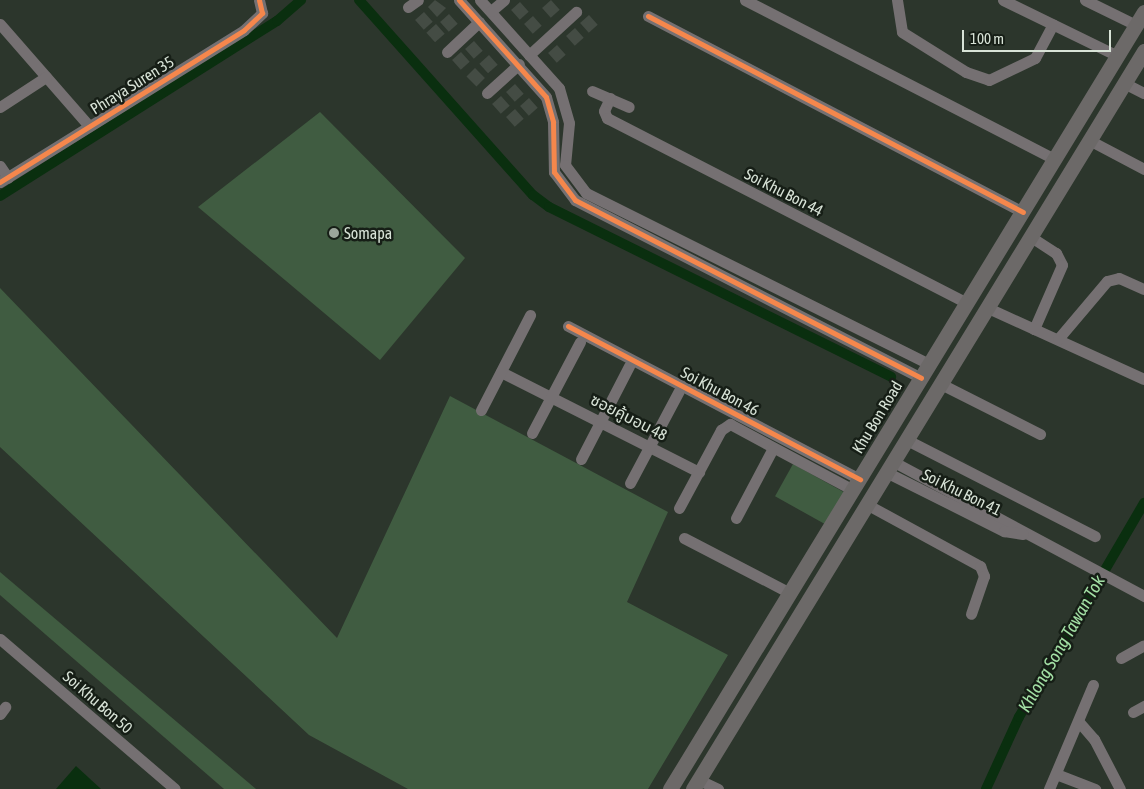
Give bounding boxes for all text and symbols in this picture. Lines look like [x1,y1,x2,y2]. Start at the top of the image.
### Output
scale bar [964,20,1113,52]
text: 100 m [970,30,1004,47]
street label: Phraya Suren 35 [87,52,177,118]
street label: Soi Khu Bon 44 [741,164,827,220]
place label: Somapa [344,223,392,243]
marker: Somapa [328,227,340,239]
street label: Soi Khu Bon 46 [678,362,762,420]
street label: Khu Bon Road [848,377,906,457]
street label: ซอยคู้บอน 48 [588,390,670,444]
street label: Soi Khu Bon 41 [919,465,1005,519]
water label: Khlong Song Tawan Tok [1014,572,1110,716]
street label: Soi Khu Bon 50 [59,667,137,737]

